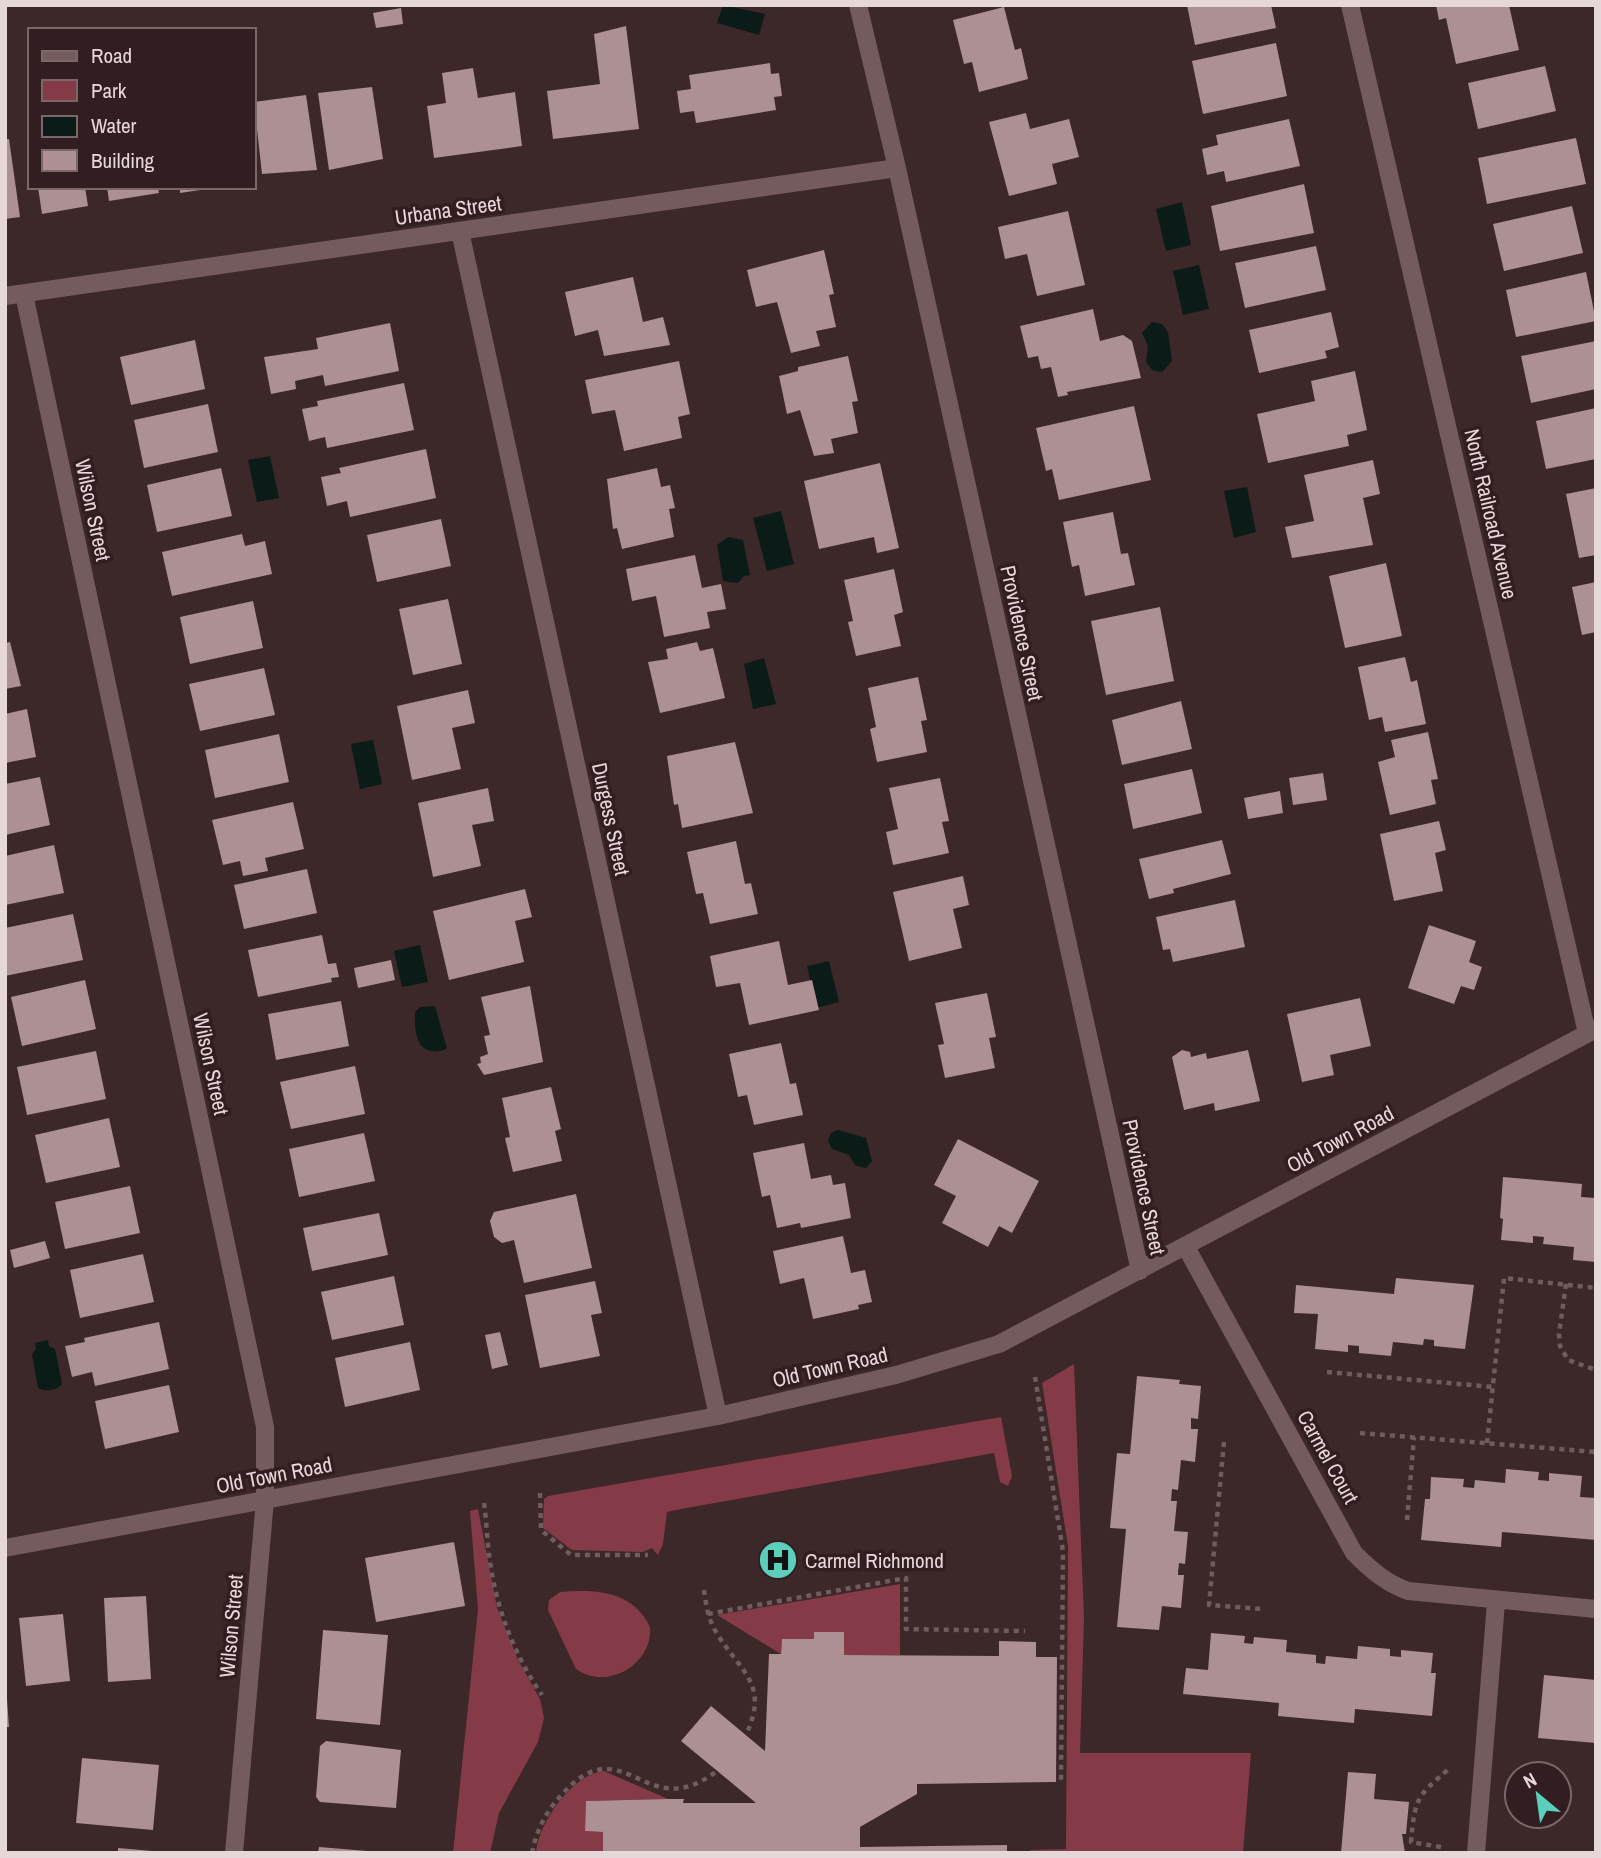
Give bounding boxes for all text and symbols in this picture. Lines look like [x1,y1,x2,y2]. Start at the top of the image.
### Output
legend [28,28,256,189]
text: Road [91,41,132,70]
text: Park [91,76,127,105]
text: Water [91,111,137,140]
text: Building [91,146,155,175]
street label: Urbana Street [393,188,503,232]
street label: North Railroad Avenue [1457,426,1525,602]
street label: Wilson Street [68,456,118,564]
street label: Providence Street [993,563,1051,704]
street label: Durgess Street [585,760,637,878]
street label: Wilson Street [186,1010,236,1118]
street label: Old Town Road [1281,1099,1399,1179]
street label: Providence Street [1115,1117,1173,1258]
street label: Old Town Road [770,1340,890,1394]
street label: Carmel Court [1291,1405,1366,1509]
street label: Old Town Road [214,1450,334,1500]
hospital icon: Carmel Richmond [757,1539,799,1581]
place label: Carmel Richmond [805,1546,944,1575]
street label: Wilson Street [212,1573,250,1679]
north arrow [1503,1760,1573,1830]
text: N [1519,1766,1541,1794]

